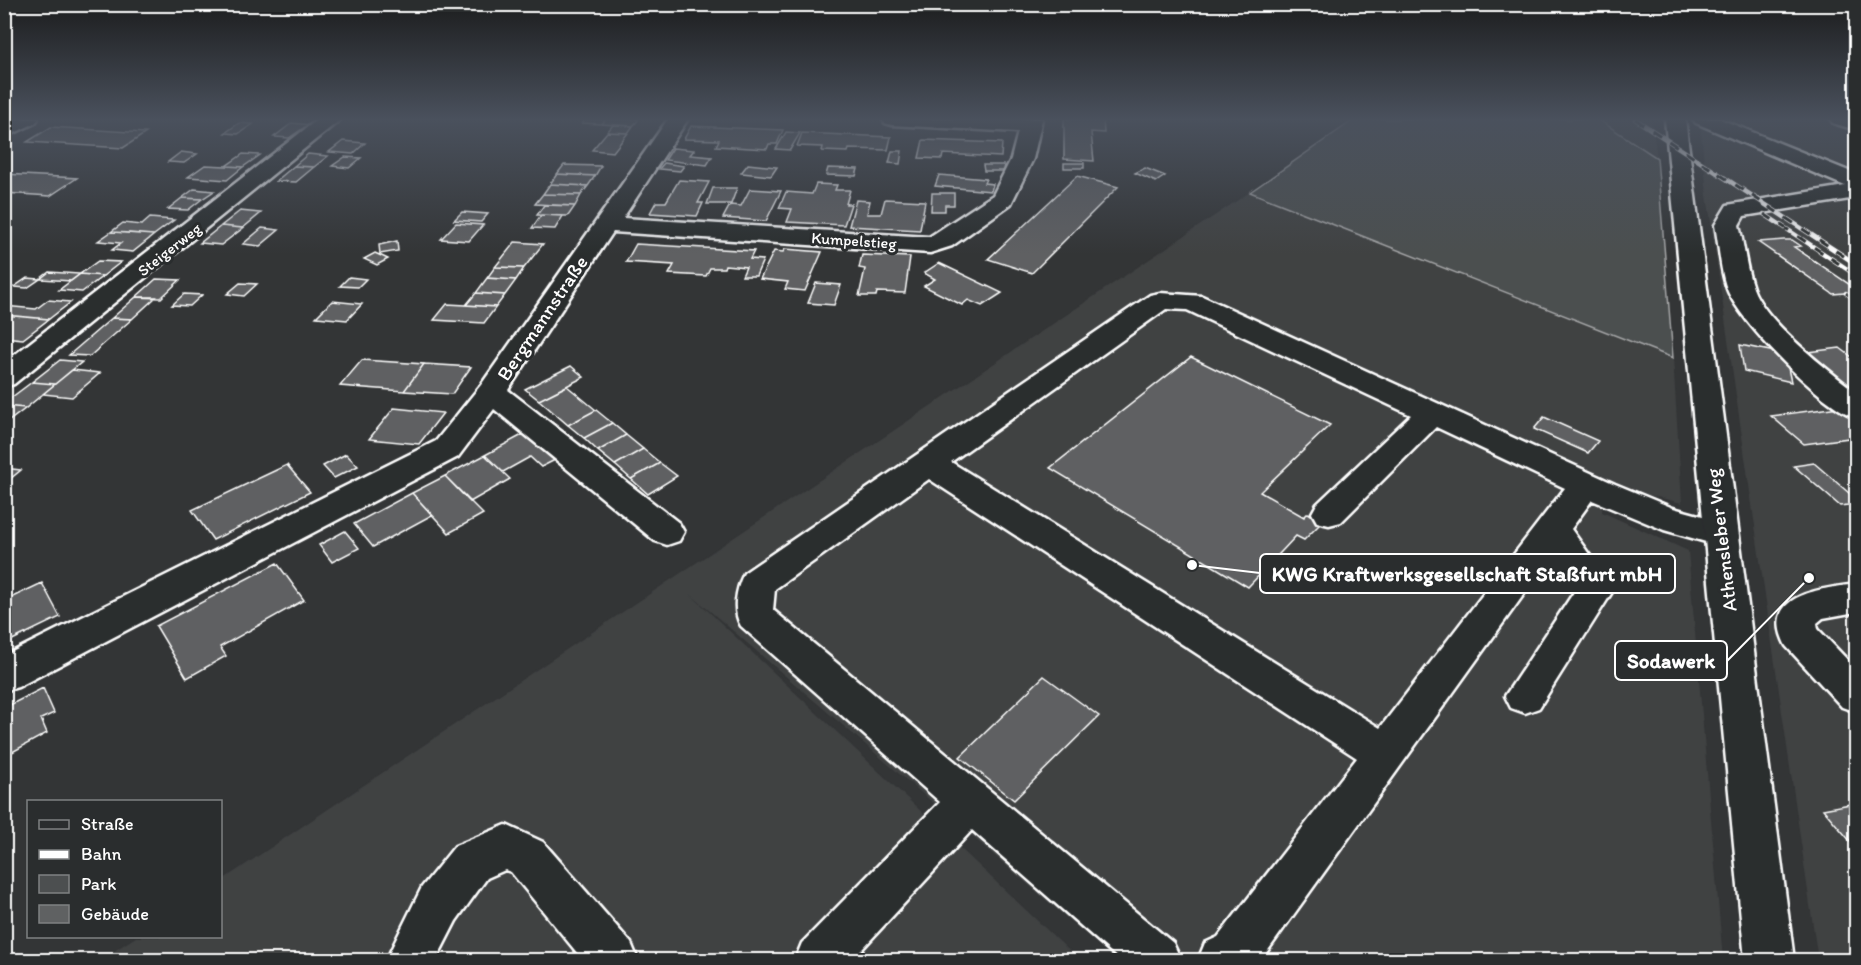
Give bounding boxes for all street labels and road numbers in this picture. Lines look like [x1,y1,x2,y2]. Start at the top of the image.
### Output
street label: Steigerweg [134,218,206,280]
street label: Kumpelstieg [811,228,898,253]
street label: Bergmannstraße [491,251,593,385]
street label: Athensleber Weg [1700,466,1742,613]

